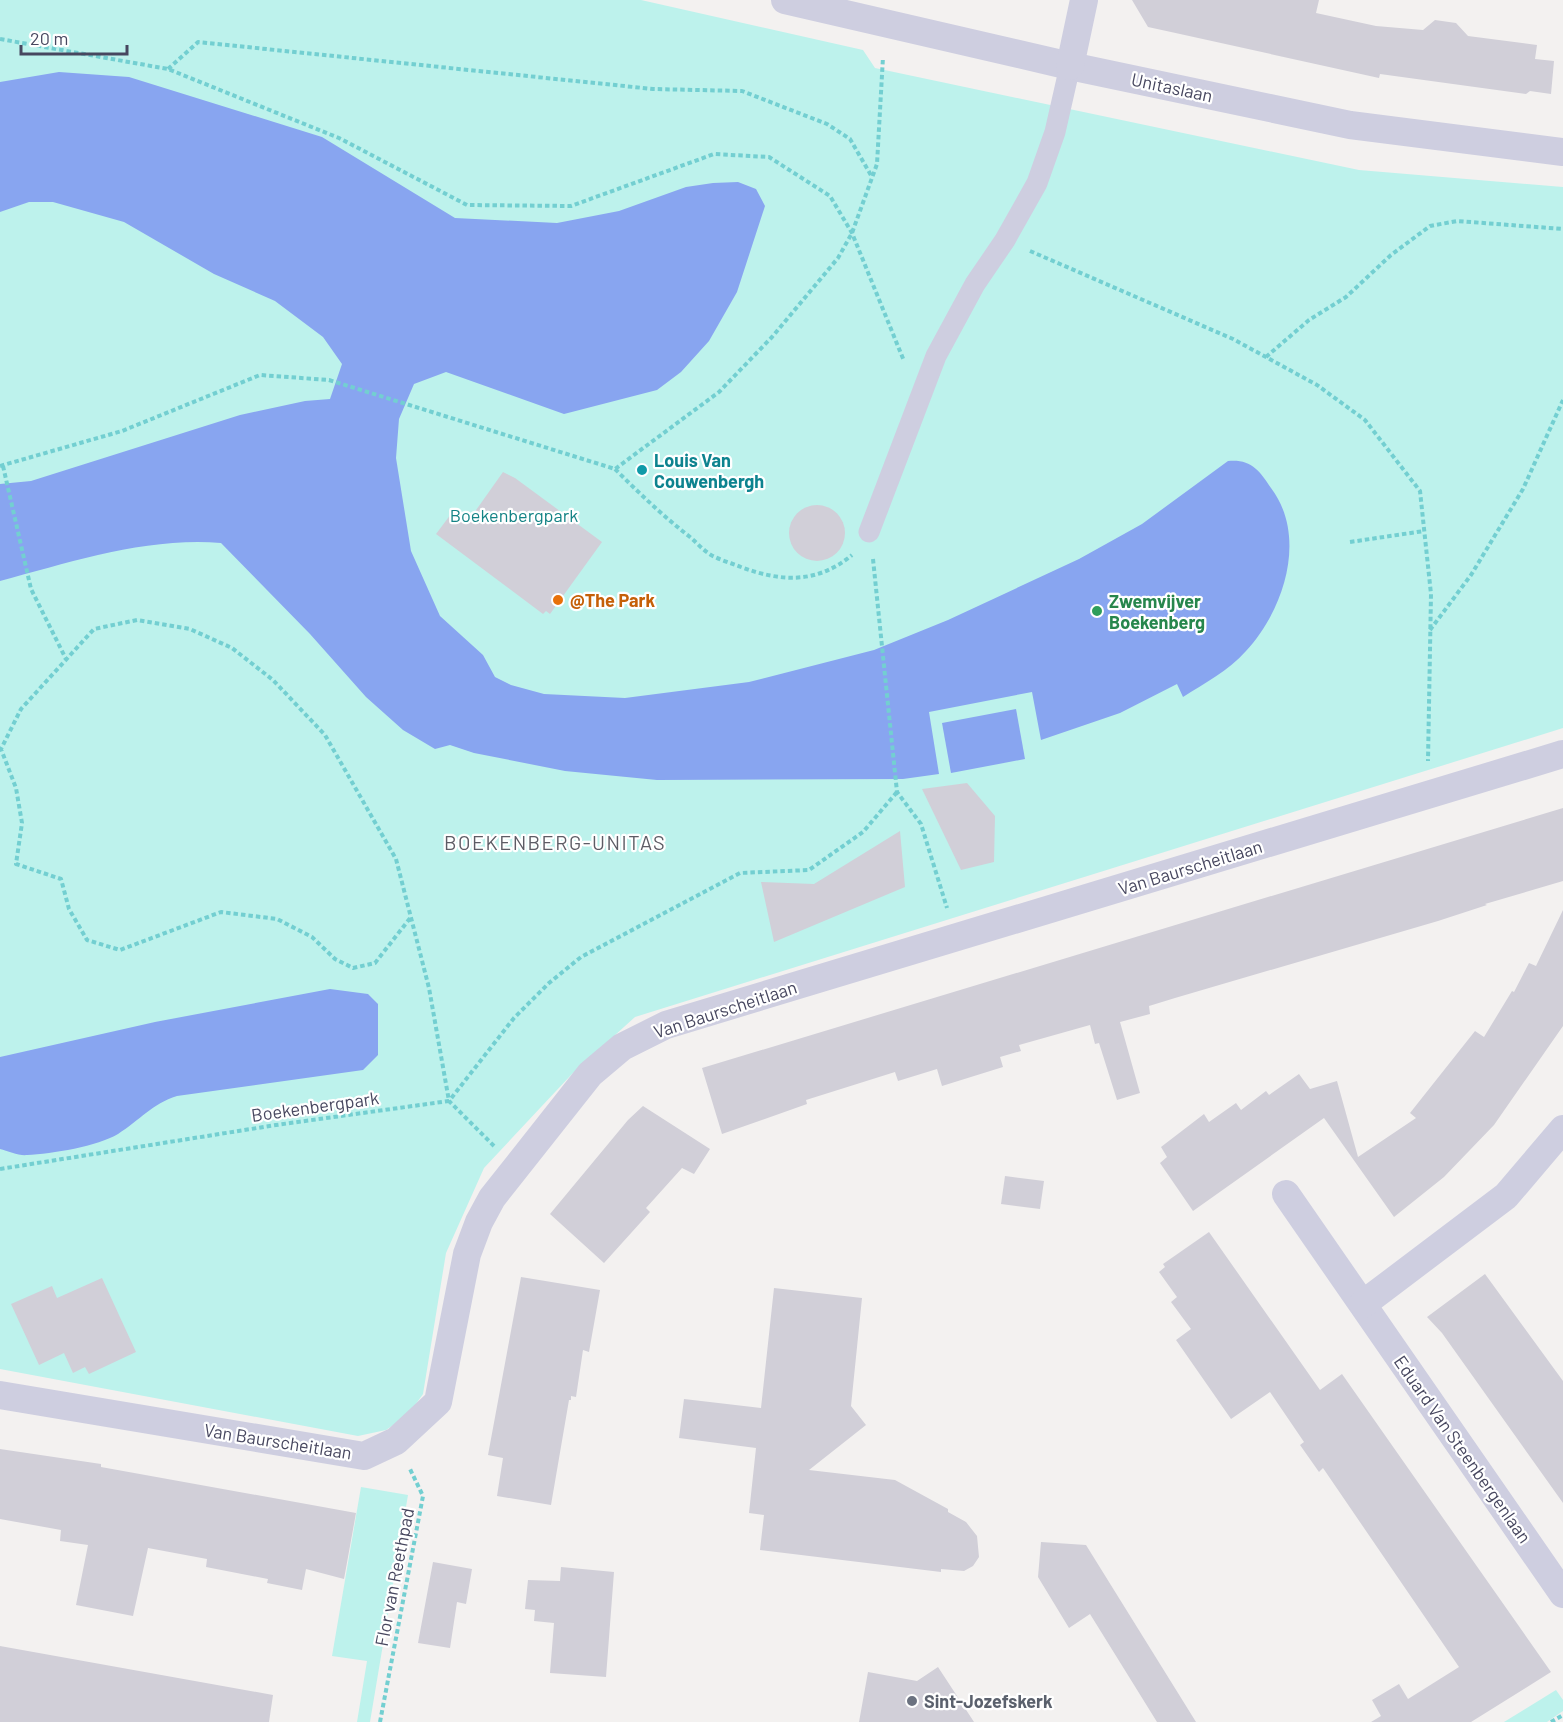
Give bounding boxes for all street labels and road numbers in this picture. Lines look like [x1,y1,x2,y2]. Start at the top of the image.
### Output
street label: Unitaslaan [1129,68,1215,106]
street label: Van Baurscheitlaan [1115,835,1265,899]
street label: Van Baurscheitlaan [651,975,799,1043]
street label: Boekenbergpark [250,1086,380,1126]
street label: Eduard Van Steenbergenlaan [1390,1351,1536,1547]
street label: Van Baurscheitlaan [203,1418,353,1464]
street label: Flor van Reethpad [370,1506,418,1648]

